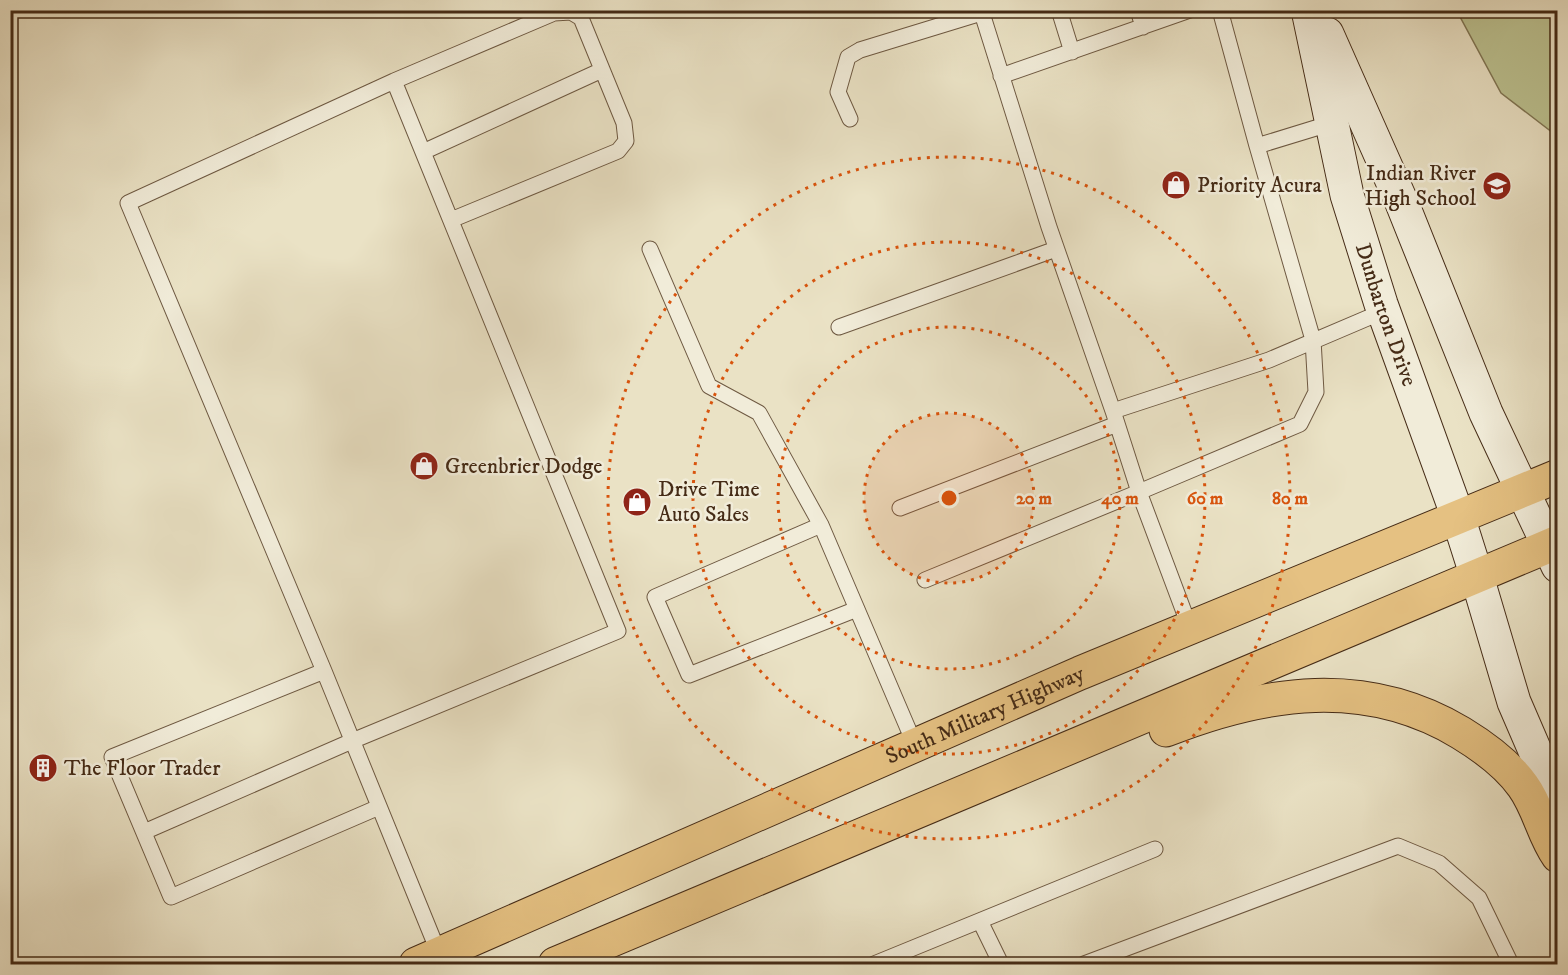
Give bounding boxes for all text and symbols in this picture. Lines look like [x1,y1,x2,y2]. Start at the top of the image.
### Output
place label: Indian River High School [1364,160,1477,212]
shop icon: Priority Acura [1160,169,1192,201]
school or university icon: Indian River High School [1481,170,1513,202]
place label: Priority Acura [1197,172,1323,199]
street label: Dunbarton Drive [1349,240,1423,390]
shop icon: Greenbrier Dodge [408,450,440,482]
place label: Greenbrier Dodge [445,453,602,480]
place label: Drive Time Auto Sales [658,476,760,528]
shop icon: Drive Time Auto Sales [621,486,653,518]
centre of rings [939,488,959,508]
text: 20 m [1016,488,1052,510]
text: 40 m [1100,488,1139,510]
text: 60 m [1187,488,1224,510]
text: 80 m [1272,488,1309,510]
street label: South Military Highway [881,659,1089,770]
building icon: The Floor Trader [27,752,59,784]
place label: The Floor Trader [64,755,221,782]

